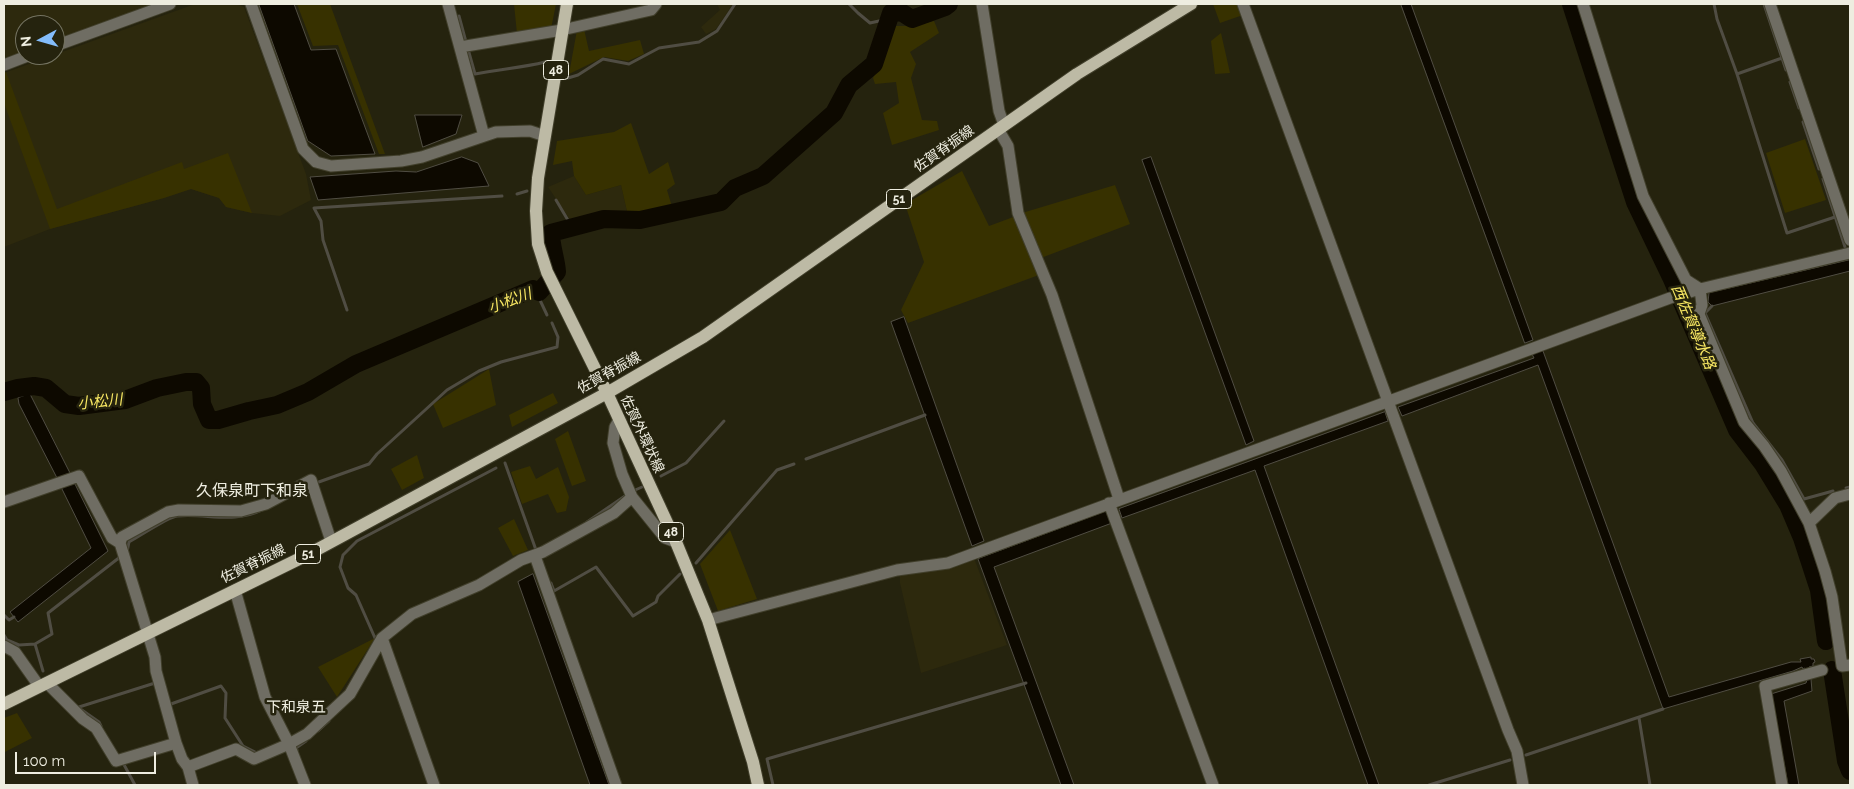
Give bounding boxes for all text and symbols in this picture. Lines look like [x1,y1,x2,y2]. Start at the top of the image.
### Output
north arrow [15,15,65,65]
text: N [18,35,35,48]
road number: 48 [544,60,568,80]
street label: 佐賀脊振線 [911,122,977,176]
road number: 51 [886,190,912,208]
water label: 西佐賀導水路 [1667,282,1719,372]
water label: 小松川 [486,285,534,317]
street label: 佐賀脊振線 [574,349,644,397]
water label: 小松川 [77,391,123,413]
street label: 佐賀外環状線 [617,392,667,476]
district label: 久保泉町下和泉 [196,481,308,501]
road number: 48 [658,522,684,542]
street label: 佐賀脊振線 [218,541,288,587]
road number: 51 [296,544,320,564]
district label: 下和泉五 [266,698,326,716]
scale bar [18,742,159,774]
text: 100 m [23,752,65,770]

